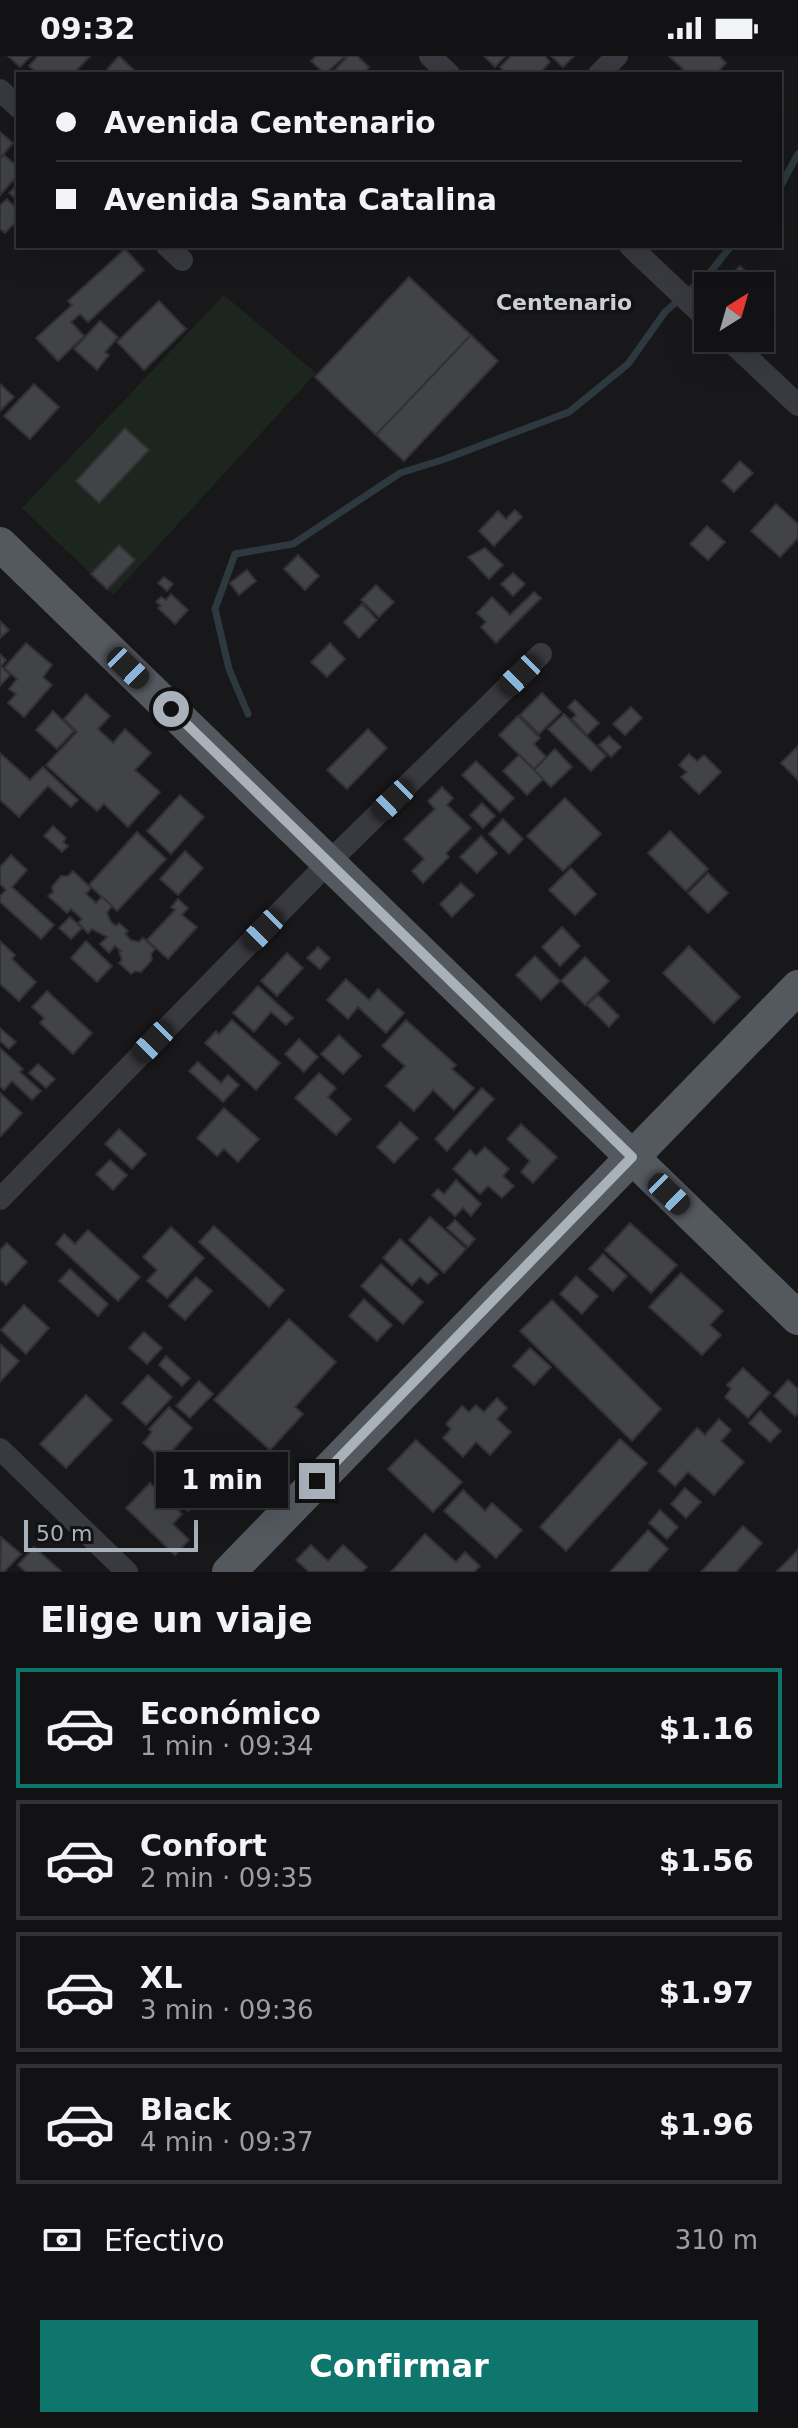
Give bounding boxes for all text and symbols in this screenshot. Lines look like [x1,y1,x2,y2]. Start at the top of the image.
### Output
text: 09:32 [40,11,136,46]
text: Avenida Centenario [104,105,436,140]
text: Avenida Santa Catalina [104,182,497,217]
north arrow [694,272,774,352]
map controls [694,272,774,352]
district label: Centenario [496,290,632,315]
car [102,643,154,693]
car [494,650,546,700]
route start [153,691,189,727]
car [367,775,419,825]
car [238,904,288,956]
car [128,1016,178,1068]
car [643,1169,695,1219]
callout: 1 min [157,1453,289,1509]
route end [299,1463,335,1499]
text: 1 min [181,1465,263,1495]
scale bar [24,1516,198,1552]
text: 50 m [36,1521,92,1546]
text: Elige un viaje [40,1599,313,1640]
icon: car [44,1692,116,1764]
text: Económico [140,1696,321,1731]
text: $1.16 [659,1711,754,1746]
text: 1 min · 09:34 [140,1731,314,1761]
icon: car [44,1824,116,1896]
text: Confort [140,1828,267,1863]
text: $1.56 [659,1843,754,1878]
text: 2 min · 09:35 [140,1863,314,1893]
icon: car [44,1956,116,2028]
text: XL [140,1960,182,1995]
text: $1.97 [659,1975,754,2010]
text: 3 min · 09:36 [140,1995,314,2025]
icon: car [44,2088,116,2160]
text: Black [140,2092,231,2127]
text: $1.96 [659,2107,754,2142]
text: 4 min · 09:37 [140,2127,314,2157]
icon: cash [40,2218,84,2262]
text: Efectivo [104,2223,225,2258]
text: 310 m [675,2225,758,2255]
button: Confirmar [40,2320,758,2412]

